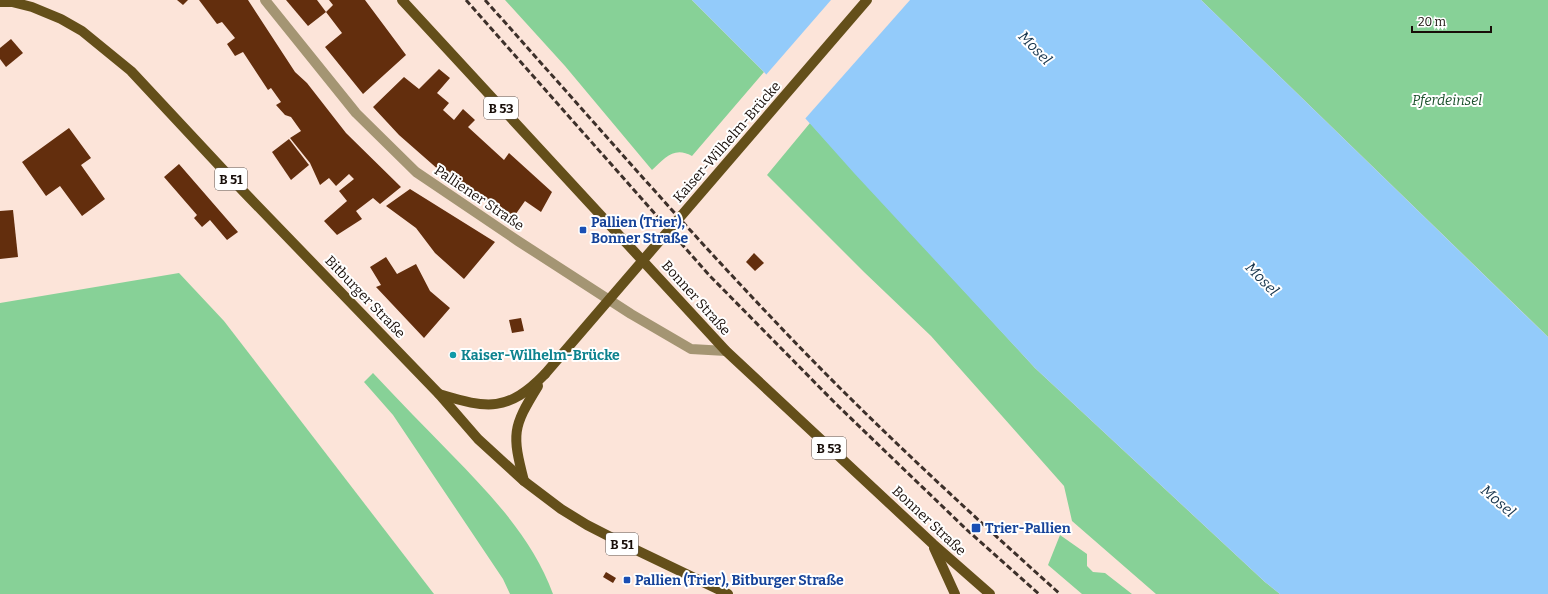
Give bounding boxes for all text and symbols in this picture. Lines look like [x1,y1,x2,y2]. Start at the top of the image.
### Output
scale bar [1412,8,1491,34]
text: 20 m [1418,15,1447,29]
water label: Mosel [1015,27,1055,69]
street label: Kaiser-Wilhelm-Brücke [670,78,784,206]
park label: Pferdeinsel [1412,92,1482,109]
road number: B 53 [484,97,518,119]
street label: Palliener Straße [431,162,527,234]
road number: B 51 [215,168,247,190]
place label: Pallien (Trier), Bonner Straße [591,213,688,247]
marker: Pallien (Trier), Bonner Straße [578,225,588,235]
street label: Bitburger Straße [321,252,409,342]
street label: Bonner Straße [658,257,734,339]
water label: Mosel [1242,258,1282,300]
place label: Kaiser-Wilhelm-Brücke [461,347,620,364]
marker: Kaiser-Wilhelm-Brücke [448,350,458,360]
road number: B 53 [812,437,846,459]
water label: Mosel [1477,481,1519,521]
street label: Bonner Straße [889,483,969,559]
place label: Trier-Pallien [985,520,1071,537]
marker: Trier-Pallien [970,522,982,534]
road number: B 51 [606,533,638,555]
place label: Pallien (Trier), Bitburger Straße [635,571,844,589]
marker: Pallien (Trier), Bitburger Straße [622,575,632,585]

